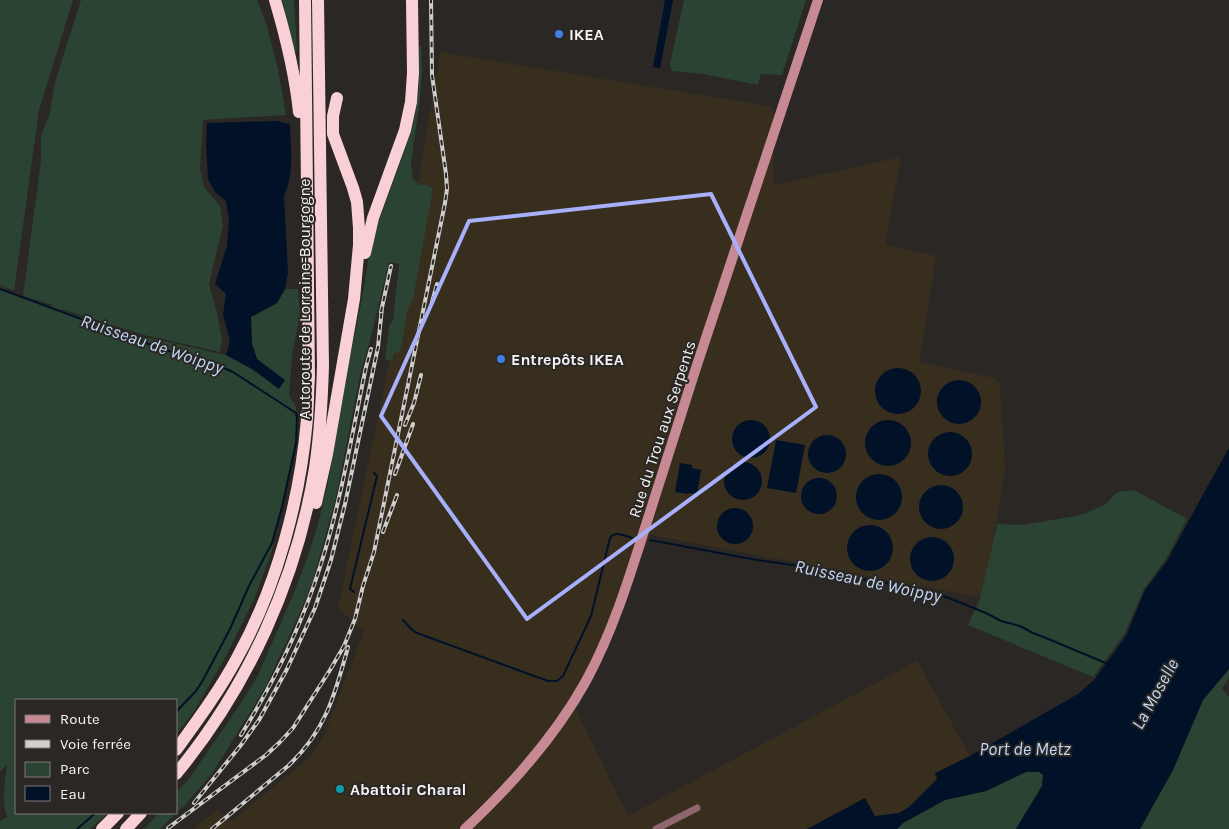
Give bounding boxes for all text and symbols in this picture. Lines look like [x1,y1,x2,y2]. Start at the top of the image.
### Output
place label: IKEA [569,25,604,44]
marker: IKEA [553,28,565,40]
street label: Autoroute de Lorraine-Bourgogne [295,179,314,419]
water label: Ruisseau de Woippy [78,309,227,379]
street label: Rue du Trou aux Serpents [624,338,700,520]
place label: Entrepôts IKEA [511,350,624,369]
marker: Entrepôts IKEA [495,353,507,365]
water label: Ruisseau de Woippy [793,555,944,608]
water label: La Moselle [1127,655,1183,733]
legend [15,699,178,814]
text: Route [60,710,100,728]
text: Voie ferrée [60,735,131,753]
water label: Port de Metz [979,738,1071,760]
text: Parc [60,760,90,778]
place label: Abattoir Charal [350,780,466,799]
marker: Abattoir Charal [334,783,346,795]
text: Eau [60,785,86,803]

